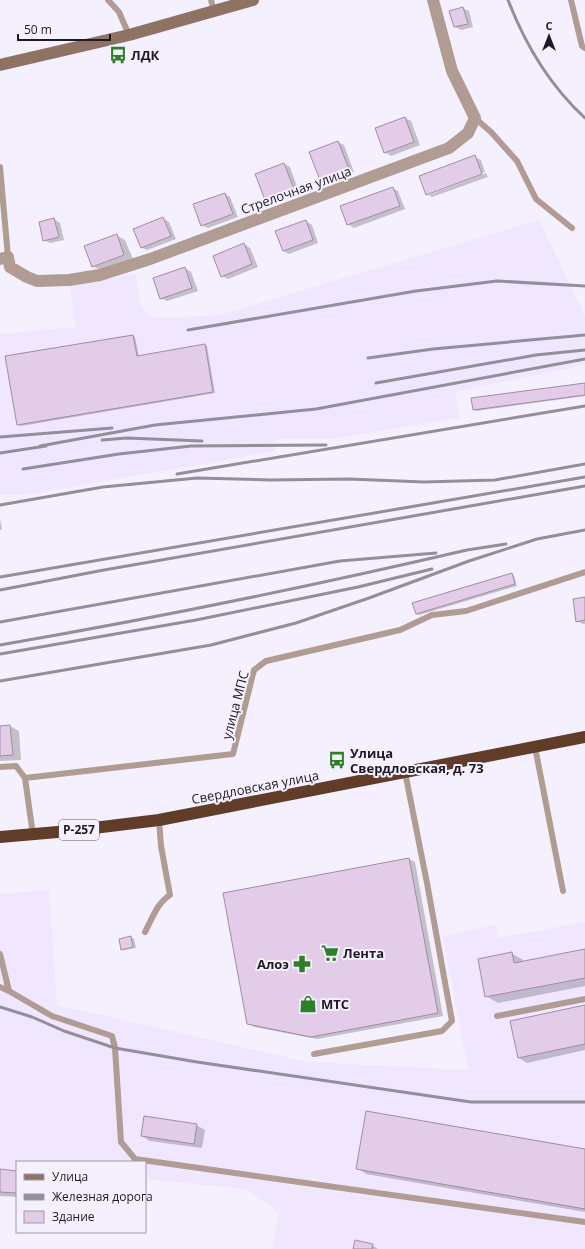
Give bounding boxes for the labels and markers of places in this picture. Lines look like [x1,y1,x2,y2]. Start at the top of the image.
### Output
bus stop icon: ЛДК [108,45,128,65]
place label: ЛДК [131,46,160,64]
place label: Улица Свердловская, д. 73 [350,744,484,777]
bus stop icon: Улица Свердловская, д. 73 [327,750,347,770]
supermarket icon: Лента [320,943,340,963]
place label: Лента [343,944,384,962]
pharmacy icon: Алоэ [292,954,312,974]
place label: Алоэ [257,955,289,973]
shop icon: МТС [298,994,318,1014]
place label: МТС [321,995,349,1013]

